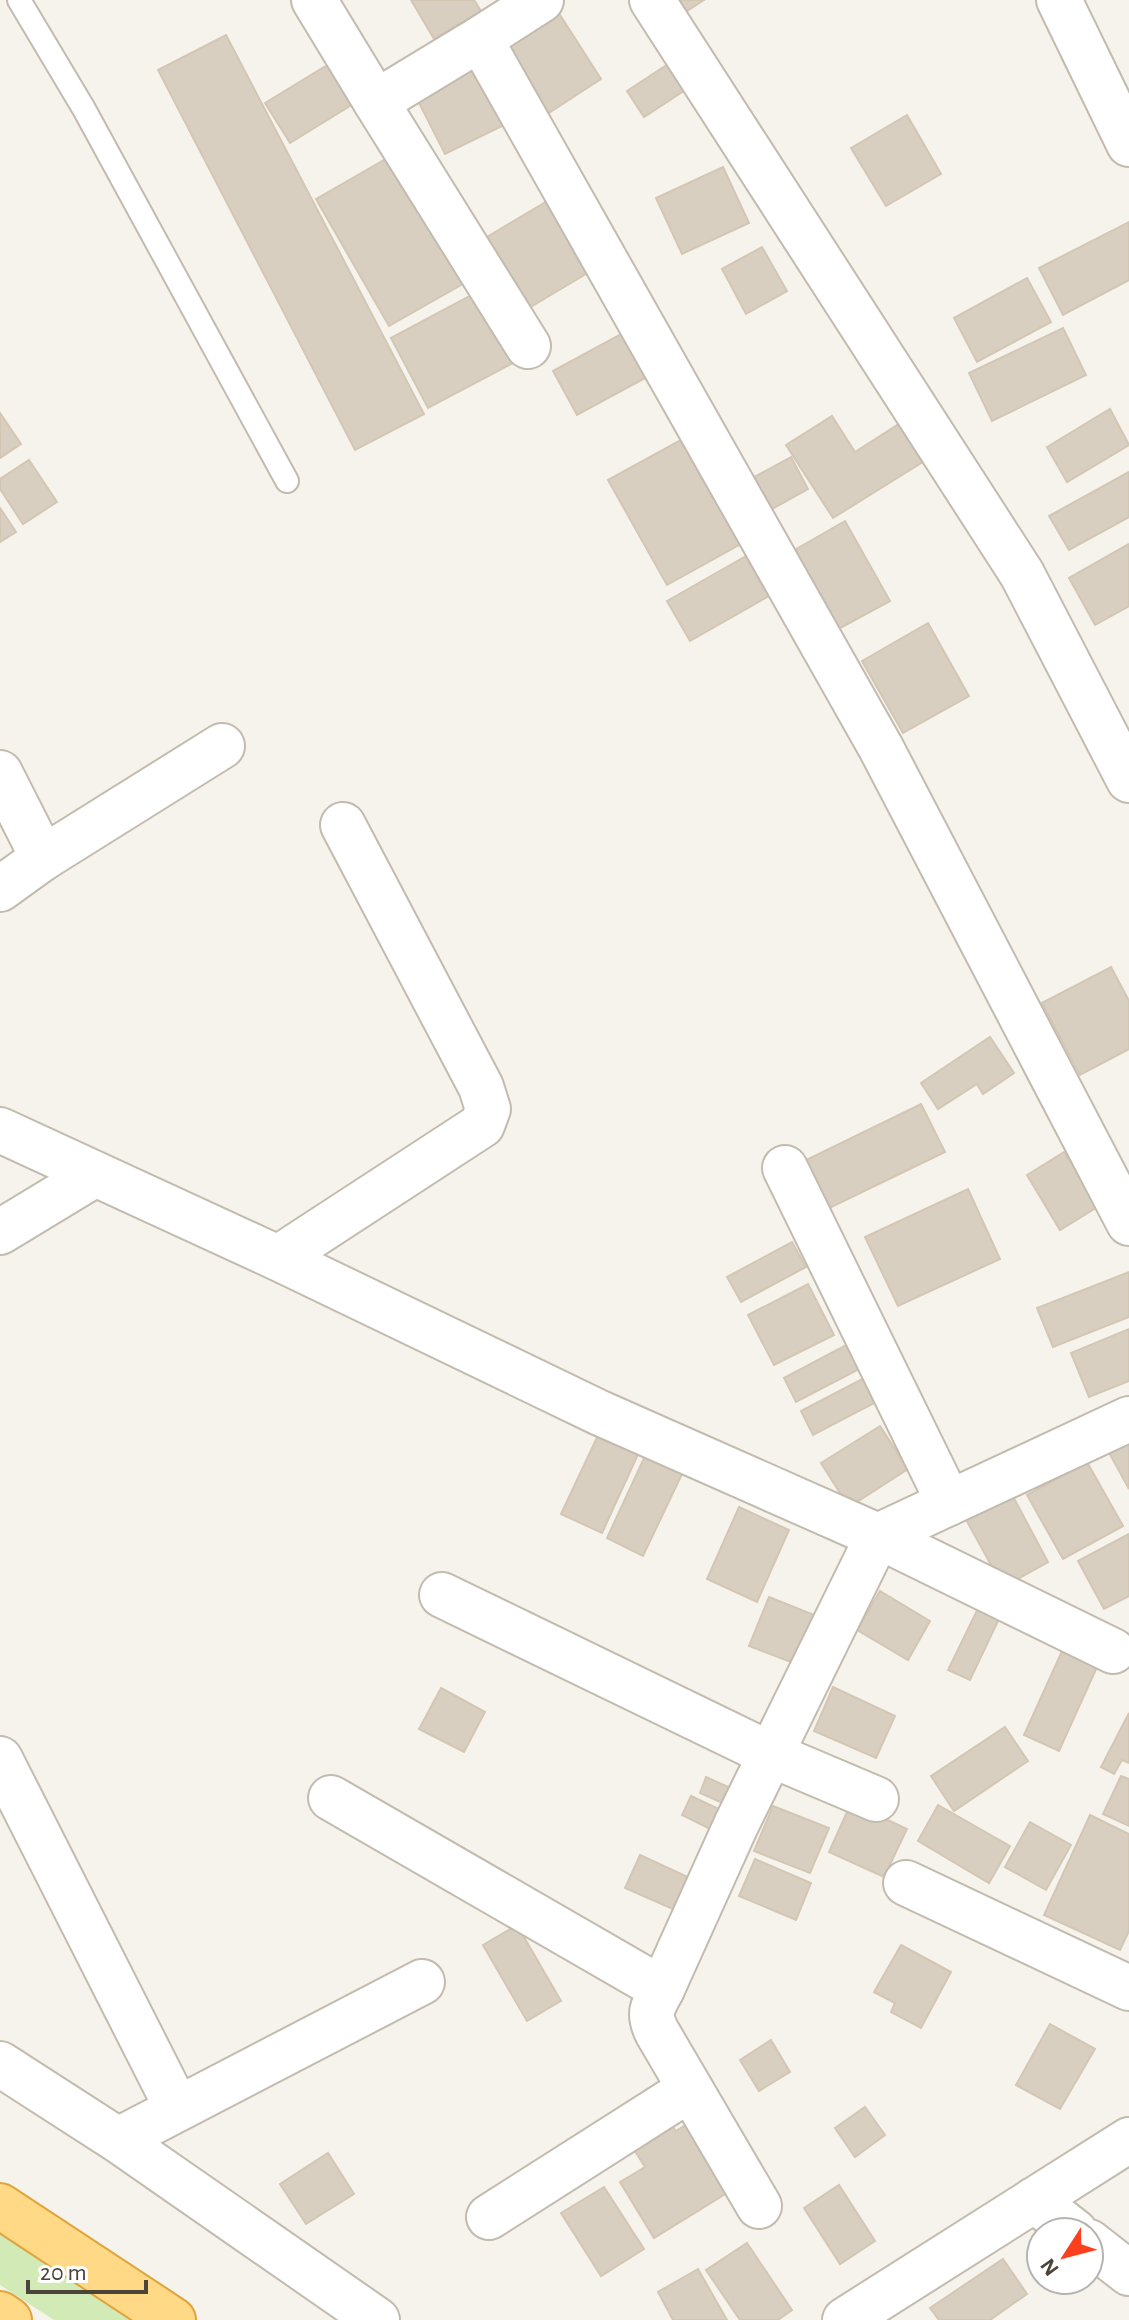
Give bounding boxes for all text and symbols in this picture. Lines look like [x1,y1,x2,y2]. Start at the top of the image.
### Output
north arrow [1025,2216,1105,2296]
scale bar [28,2244,146,2294]
text: N [1036,2255,1063,2280]
text: 20 m [40,2261,87,2285]

